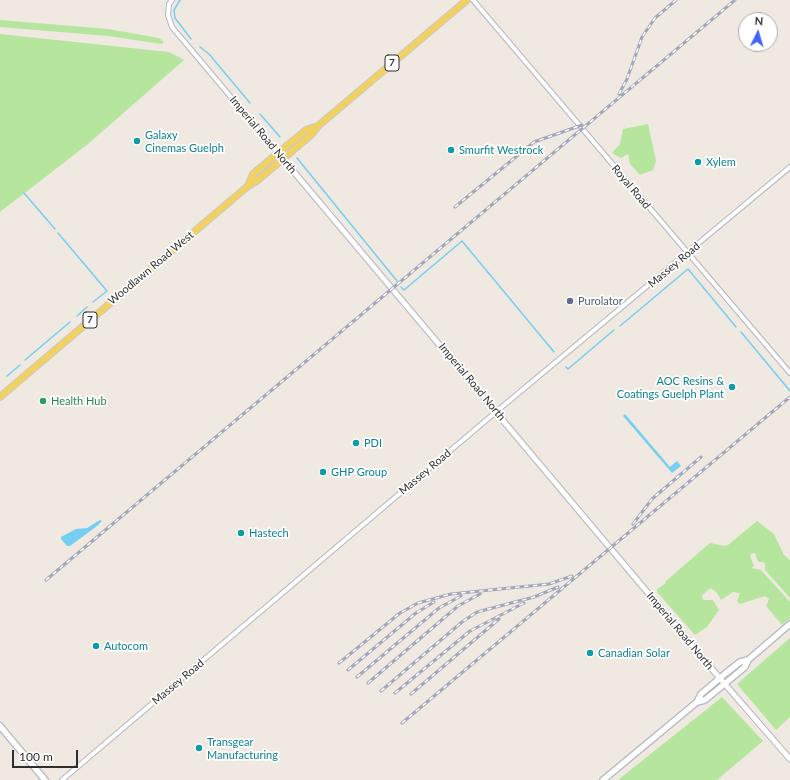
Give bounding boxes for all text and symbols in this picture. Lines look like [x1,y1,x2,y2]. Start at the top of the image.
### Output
north arrow [738,12,778,52]
text: N [754,14,764,27]
road number: 7 [385,55,399,71]
street label: Imperial Road North [227,93,299,177]
place label: Galaxy Cinemas Guelph [145,128,224,154]
marker: Galaxy Cinemas Guelph [132,136,142,146]
place label: Smurfit Westrock [459,143,543,157]
marker: Smurfit Westrock [446,145,456,155]
place label: Xylem [706,155,736,169]
marker: Xylem [693,157,703,167]
street label: Royal Road [609,162,653,212]
street label: Woodlawn Road West [106,228,196,308]
street label: Massey Road [645,240,703,290]
place label: Purolator [578,294,623,308]
marker: Purolator [565,296,575,306]
road number: 7 [83,312,97,328]
street label: Imperial Road North [436,340,508,424]
place label: AOC Resins & Coatings Guelph Plant [617,374,724,400]
marker: AOC Resins & Coatings Guelph Plant [727,382,737,392]
place label: Health Hub [51,394,107,408]
marker: Health Hub [38,396,48,406]
place label: PDI [364,436,382,450]
marker: PDI [351,438,361,448]
street label: Massey Road [396,447,454,497]
place label: GHP Group [331,465,387,479]
marker: GHP Group [318,467,328,477]
place label: Hastech [249,526,289,540]
marker: Hastech [236,528,246,538]
street label: Imperial Road North [644,589,716,673]
place label: Autocom [104,639,148,653]
marker: Autocom [91,641,101,651]
place label: Canadian Solar [598,646,670,660]
marker: Canadian Solar [585,648,595,658]
street label: Massey Road [149,657,207,707]
place label: Transgear Manufacturing [207,735,278,761]
scale bar [14,742,80,768]
marker: Transgear Manufacturing [194,743,204,753]
text: 100 m [19,749,53,764]

